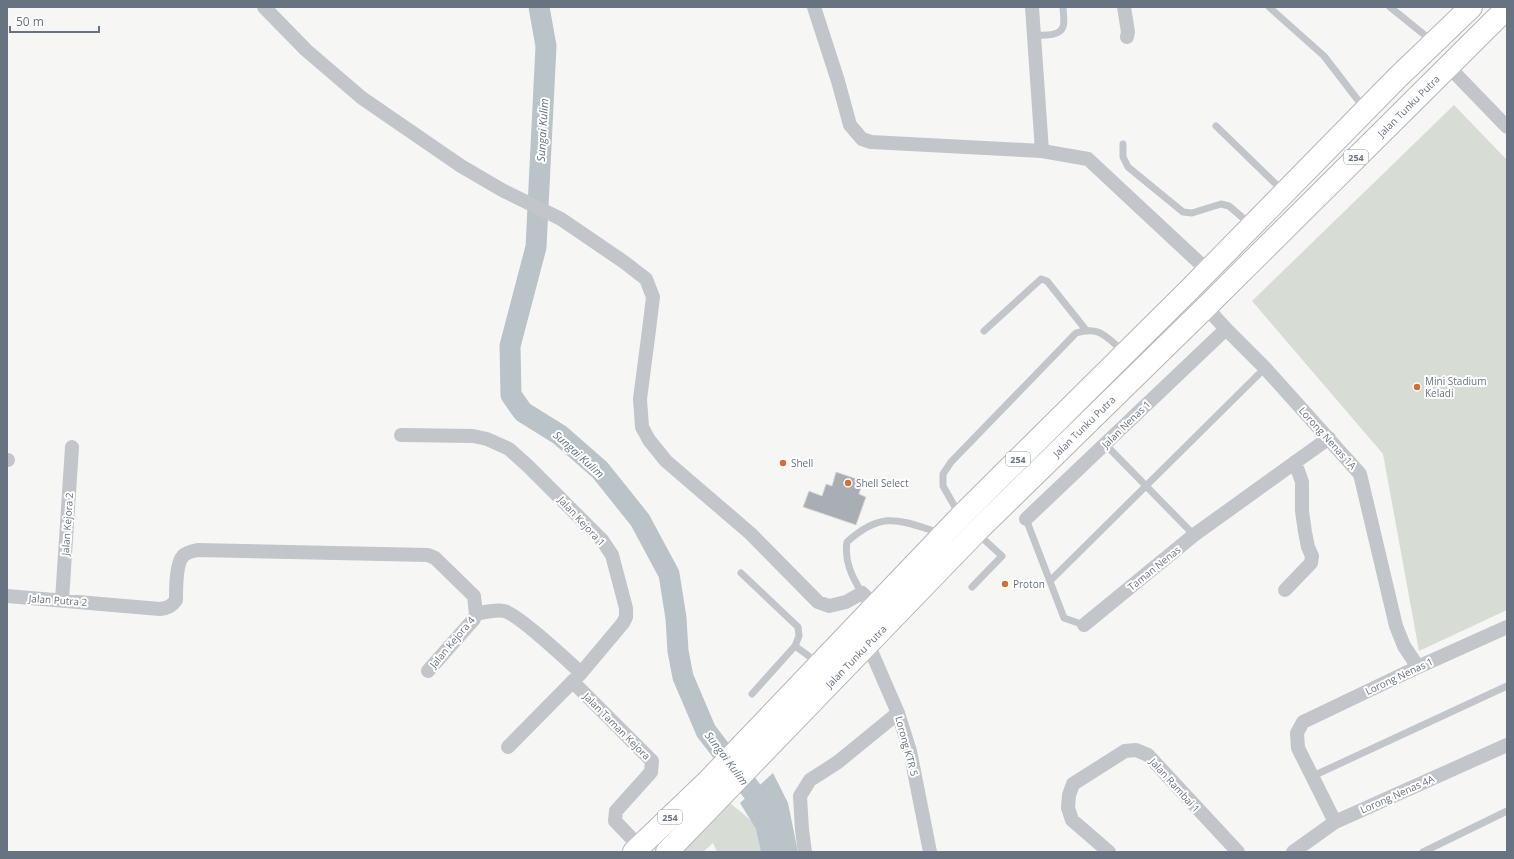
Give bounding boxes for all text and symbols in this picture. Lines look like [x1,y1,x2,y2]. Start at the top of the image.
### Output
scale bar [10,8,99,34]
text: 50 m [16,13,44,30]
street label: Jalan Tunku Putra [1374,72,1443,141]
water label: Sungai Kulim [533,98,551,162]
road number: 254 [1344,150,1368,164]
place label: Mini Stadium Keladi [1425,374,1486,400]
marker: Mini Stadium Keladi [1412,382,1422,392]
street label: Jalan Tunku Putra [1049,393,1118,461]
street label: Jalan Nenas 1 [1098,397,1154,452]
street label: Lorong Nenas 1A [1296,404,1360,473]
water label: Sungai Kulim [550,427,608,481]
road number: 254 [1006,452,1030,466]
place label: Shell [791,456,813,470]
marker: Shell [778,458,788,468]
place label: Shell Select [856,476,909,490]
marker: Shell Select [843,478,853,488]
street label: Jalan Kejora 2 [58,492,76,557]
street label: Jalan Kejora 1 [555,492,609,549]
street label: Taman Nenas [1125,542,1184,594]
place label: Proton [1013,577,1045,591]
marker: Proton [1000,579,1010,589]
street label: Jalan Putra 2 [27,591,88,609]
street label: Jalan Kejora 4 [426,613,478,672]
street label: Jalan Tunku Putra [822,622,890,692]
street label: Lorong Nenas 1 [1363,654,1435,698]
street label: Jalan Taman Kejora [580,689,654,763]
street label: Lorong KTR 5 [892,714,922,778]
water label: Sungai Kulim [702,728,752,788]
street label: Jalan Rambai 1 [1146,754,1203,815]
street label: Lorong Nenas 4A [1358,771,1437,817]
road number: 254 [658,810,682,824]

